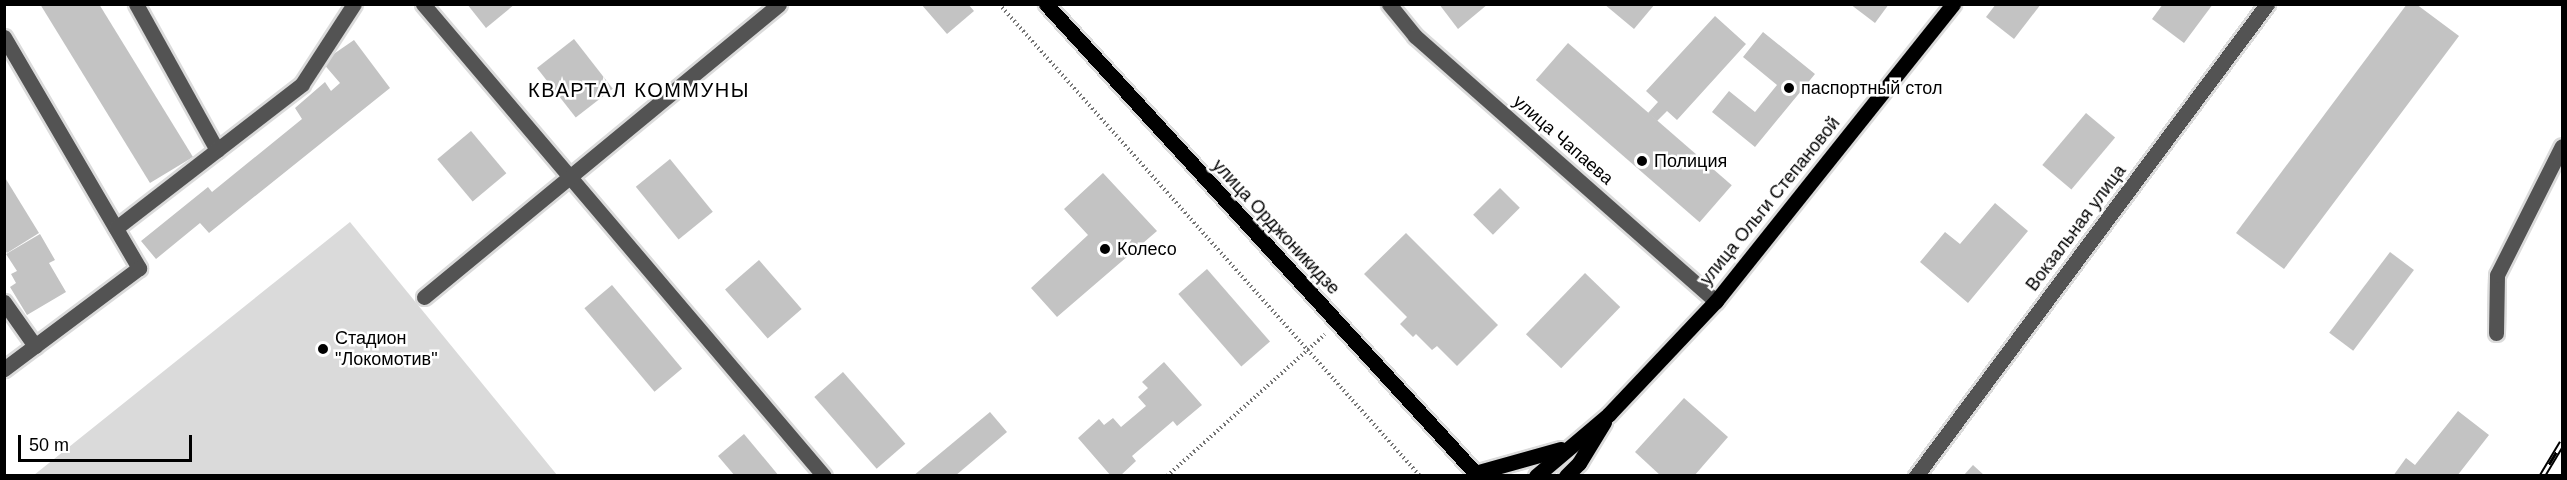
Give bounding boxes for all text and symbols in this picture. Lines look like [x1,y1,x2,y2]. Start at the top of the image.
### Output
place label: паспортный стол [1801,77,1942,99]
district label: КВАРТАЛ КОММУНЫ [528,78,750,102]
marker: паспортный стол [1782,81,1796,95]
street label: улица Чапаева [1509,91,1617,189]
street label: улица Ольги Степановой [1696,113,1844,289]
place label: Полиция [1654,150,1727,172]
marker: Полиция [1635,154,1649,168]
street label: улица Орджоникидзе [1208,155,1344,299]
street label: Вокзальная улица [2022,161,2130,295]
place label: Колесо [1117,238,1177,260]
marker: Колесо [1098,242,1112,256]
place label: Стадион "Локомотив" [335,328,438,370]
marker: Стадион "Локомотив" [316,342,330,356]
scale bar [21,423,195,461]
text: 50 m [29,435,69,455]

